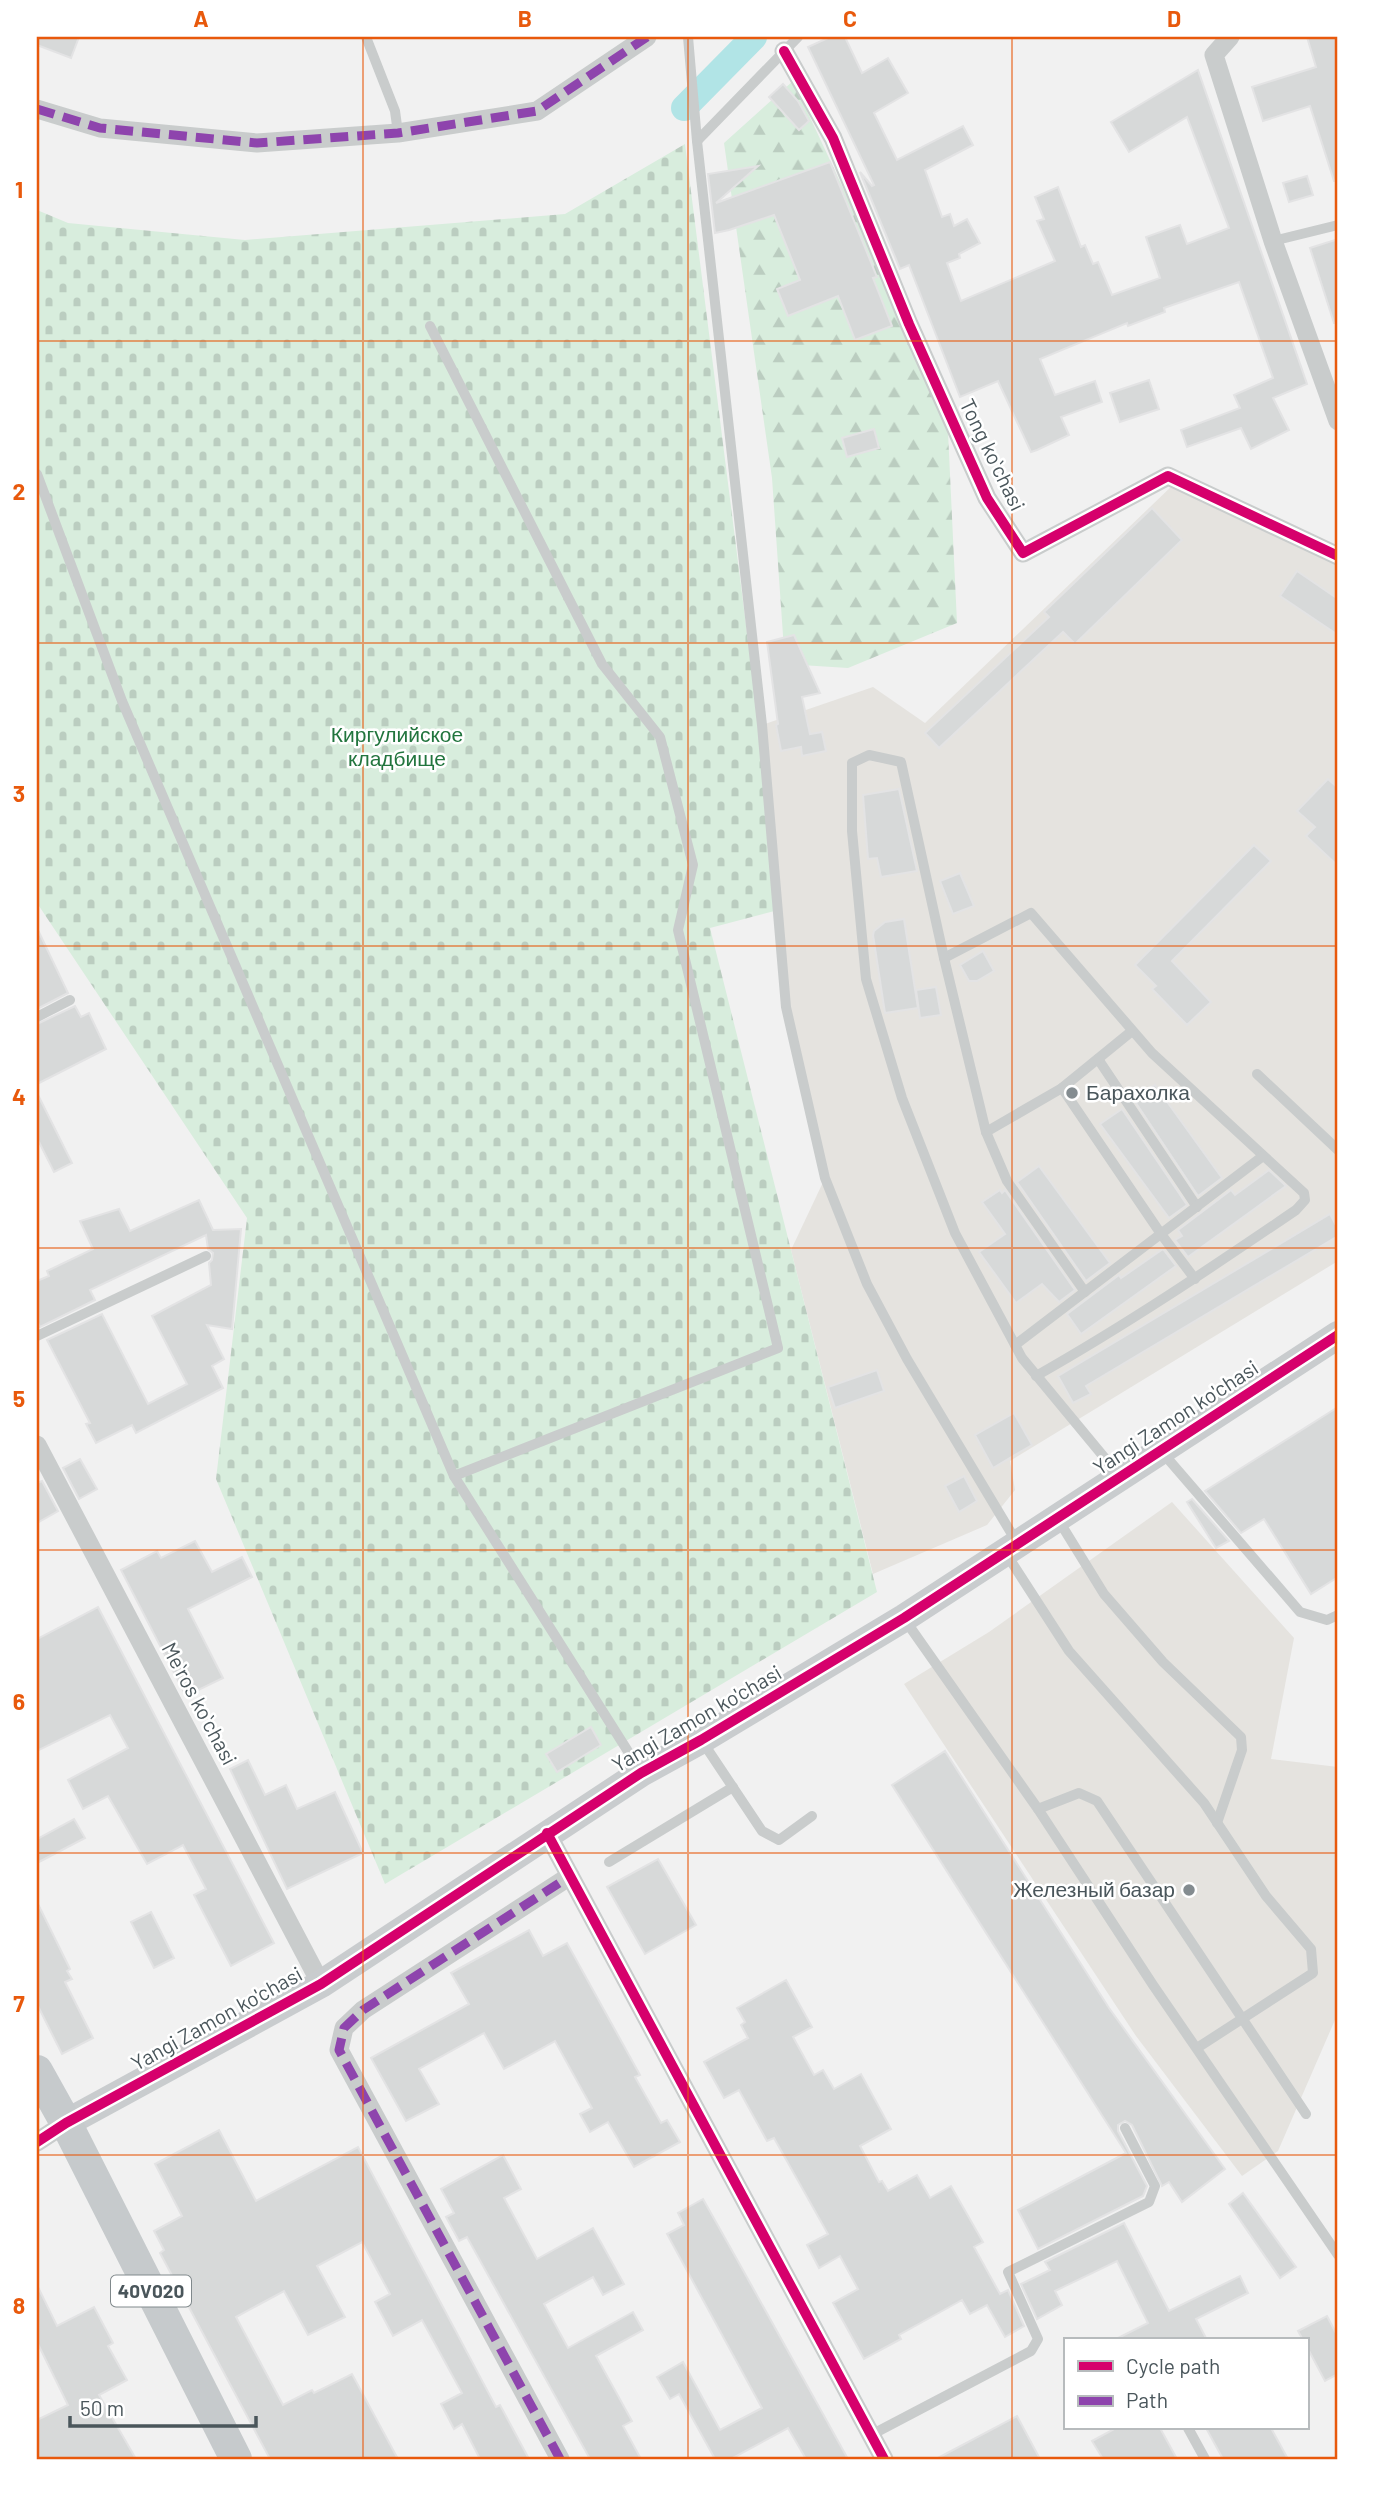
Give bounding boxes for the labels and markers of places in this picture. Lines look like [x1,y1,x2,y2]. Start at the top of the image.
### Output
place label: Барахолка [1086,1079,1190,1104]
marker: Барахолка [1064,1085,1080,1101]
place label: Железный базар [1013,1876,1175,1901]
marker: Железный базар [1181,1882,1197,1898]

